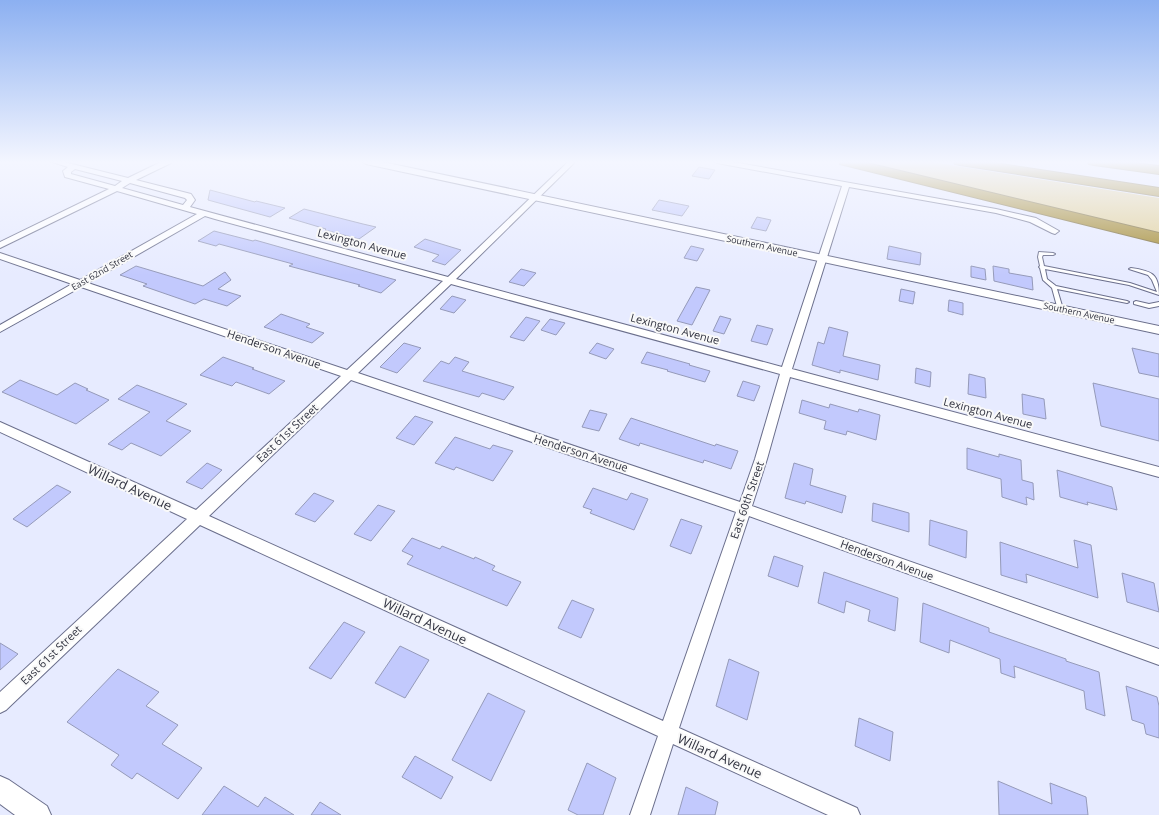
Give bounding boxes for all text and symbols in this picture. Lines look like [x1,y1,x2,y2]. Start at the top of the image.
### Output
street label: Lexington Avenue [316,224,408,263]
street label: Southern Avenue [725,232,799,259]
street label: East 62nd Street [69,248,135,293]
street label: Southern Avenue [1042,299,1116,326]
street label: Lexington Avenue [629,309,721,348]
street label: Henderson Avenue [225,325,323,372]
street label: Lexington Avenue [942,393,1034,432]
street label: East 61st Street [252,400,321,465]
street label: Henderson Avenue [532,430,630,475]
street label: East 60th Street [726,459,767,541]
street label: Willard Avenue [85,460,175,514]
street label: Henderson Avenue [838,536,936,583]
street label: Willard Avenue [380,594,470,648]
street label: East 61st Street [17,622,85,688]
street label: Willard Avenue [675,729,765,783]

